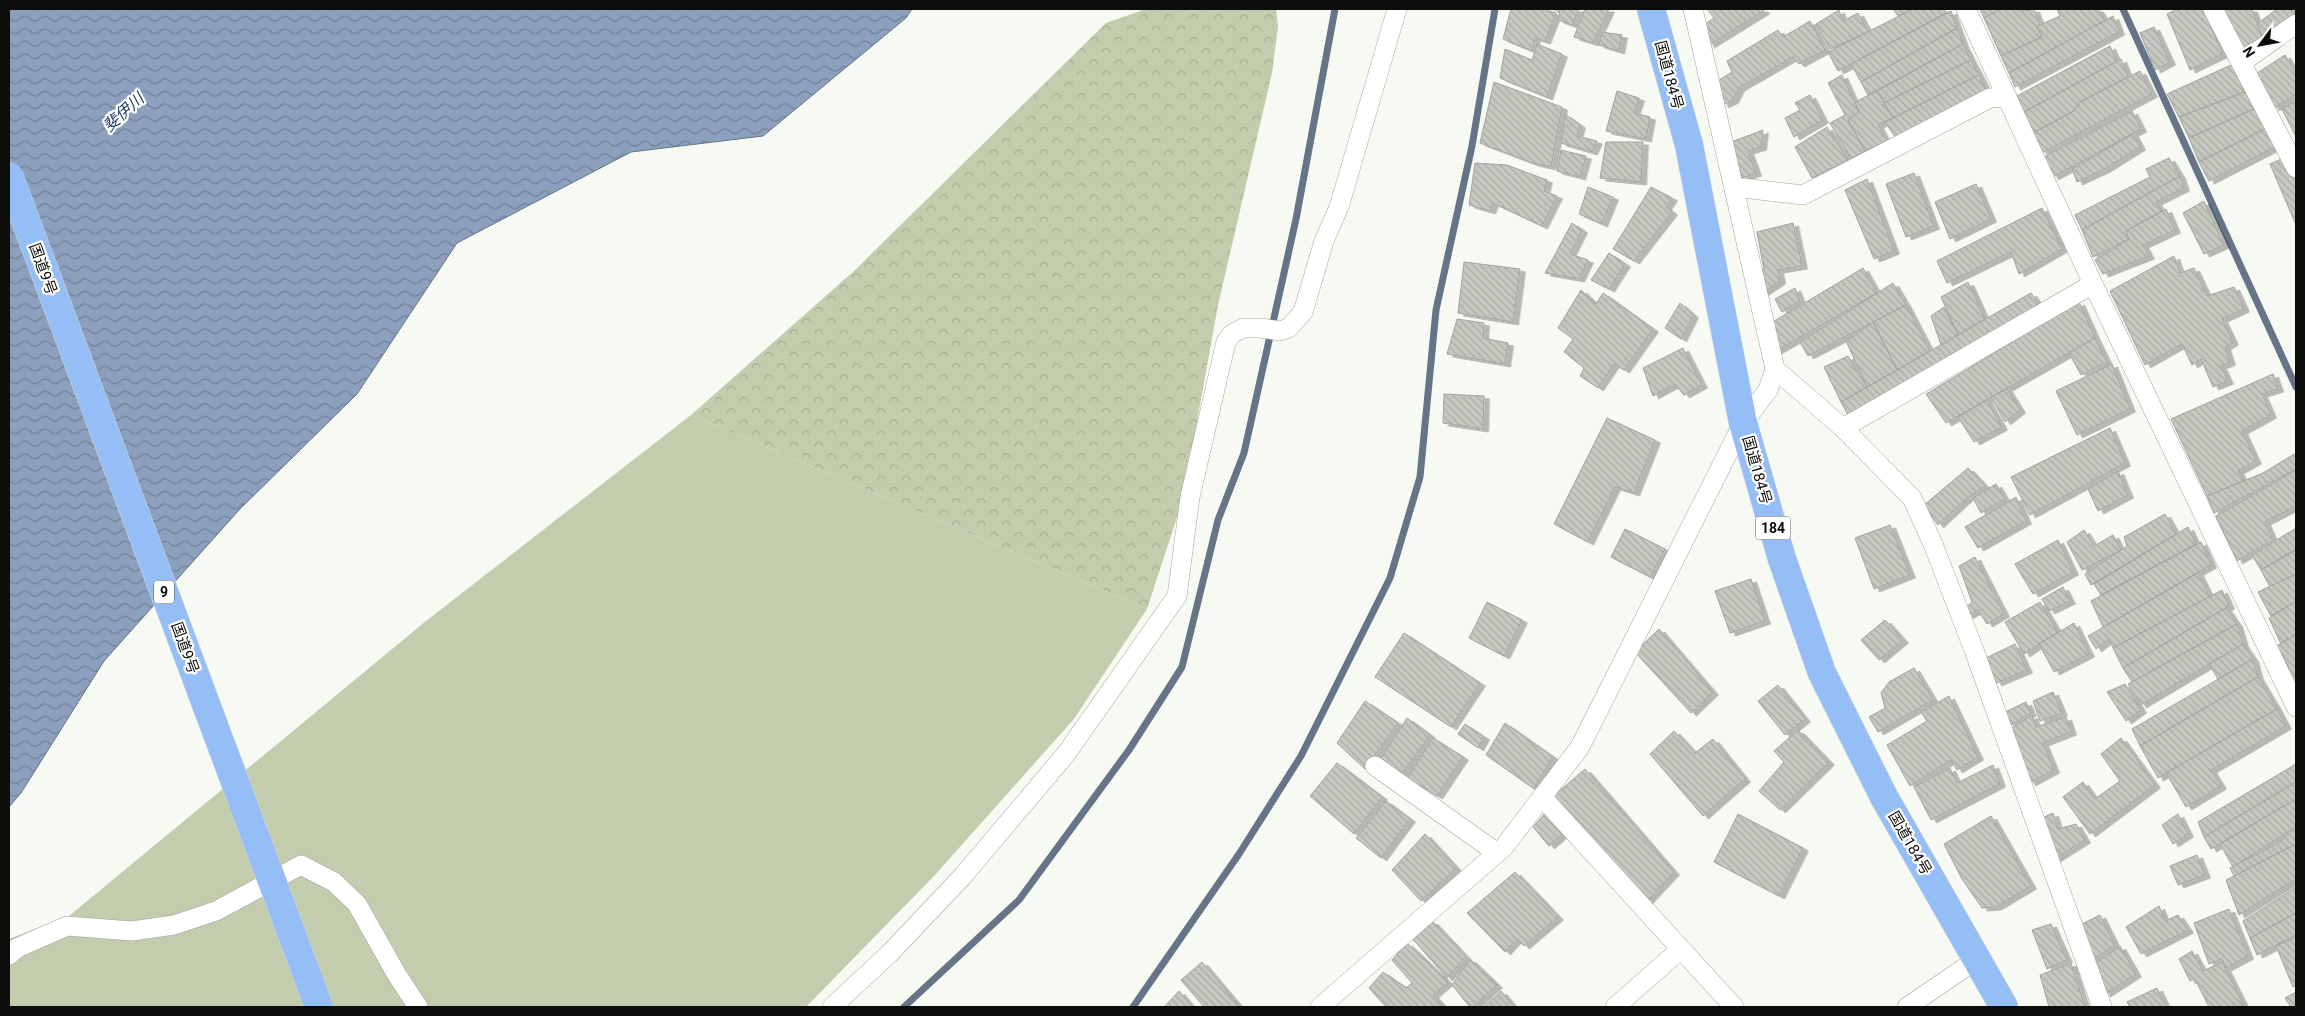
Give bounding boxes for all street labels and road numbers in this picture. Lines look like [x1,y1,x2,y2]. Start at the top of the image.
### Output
street label: 国道184号 [1651,39,1687,111]
street label: 国道9号 [25,241,61,297]
street label: 国道184号 [1739,434,1775,506]
road number: 184 [1756,516,1790,540]
road number: 9 [154,580,174,604]
street label: 国道9号 [167,620,203,676]
street label: 国道184号 [1885,808,1935,878]

